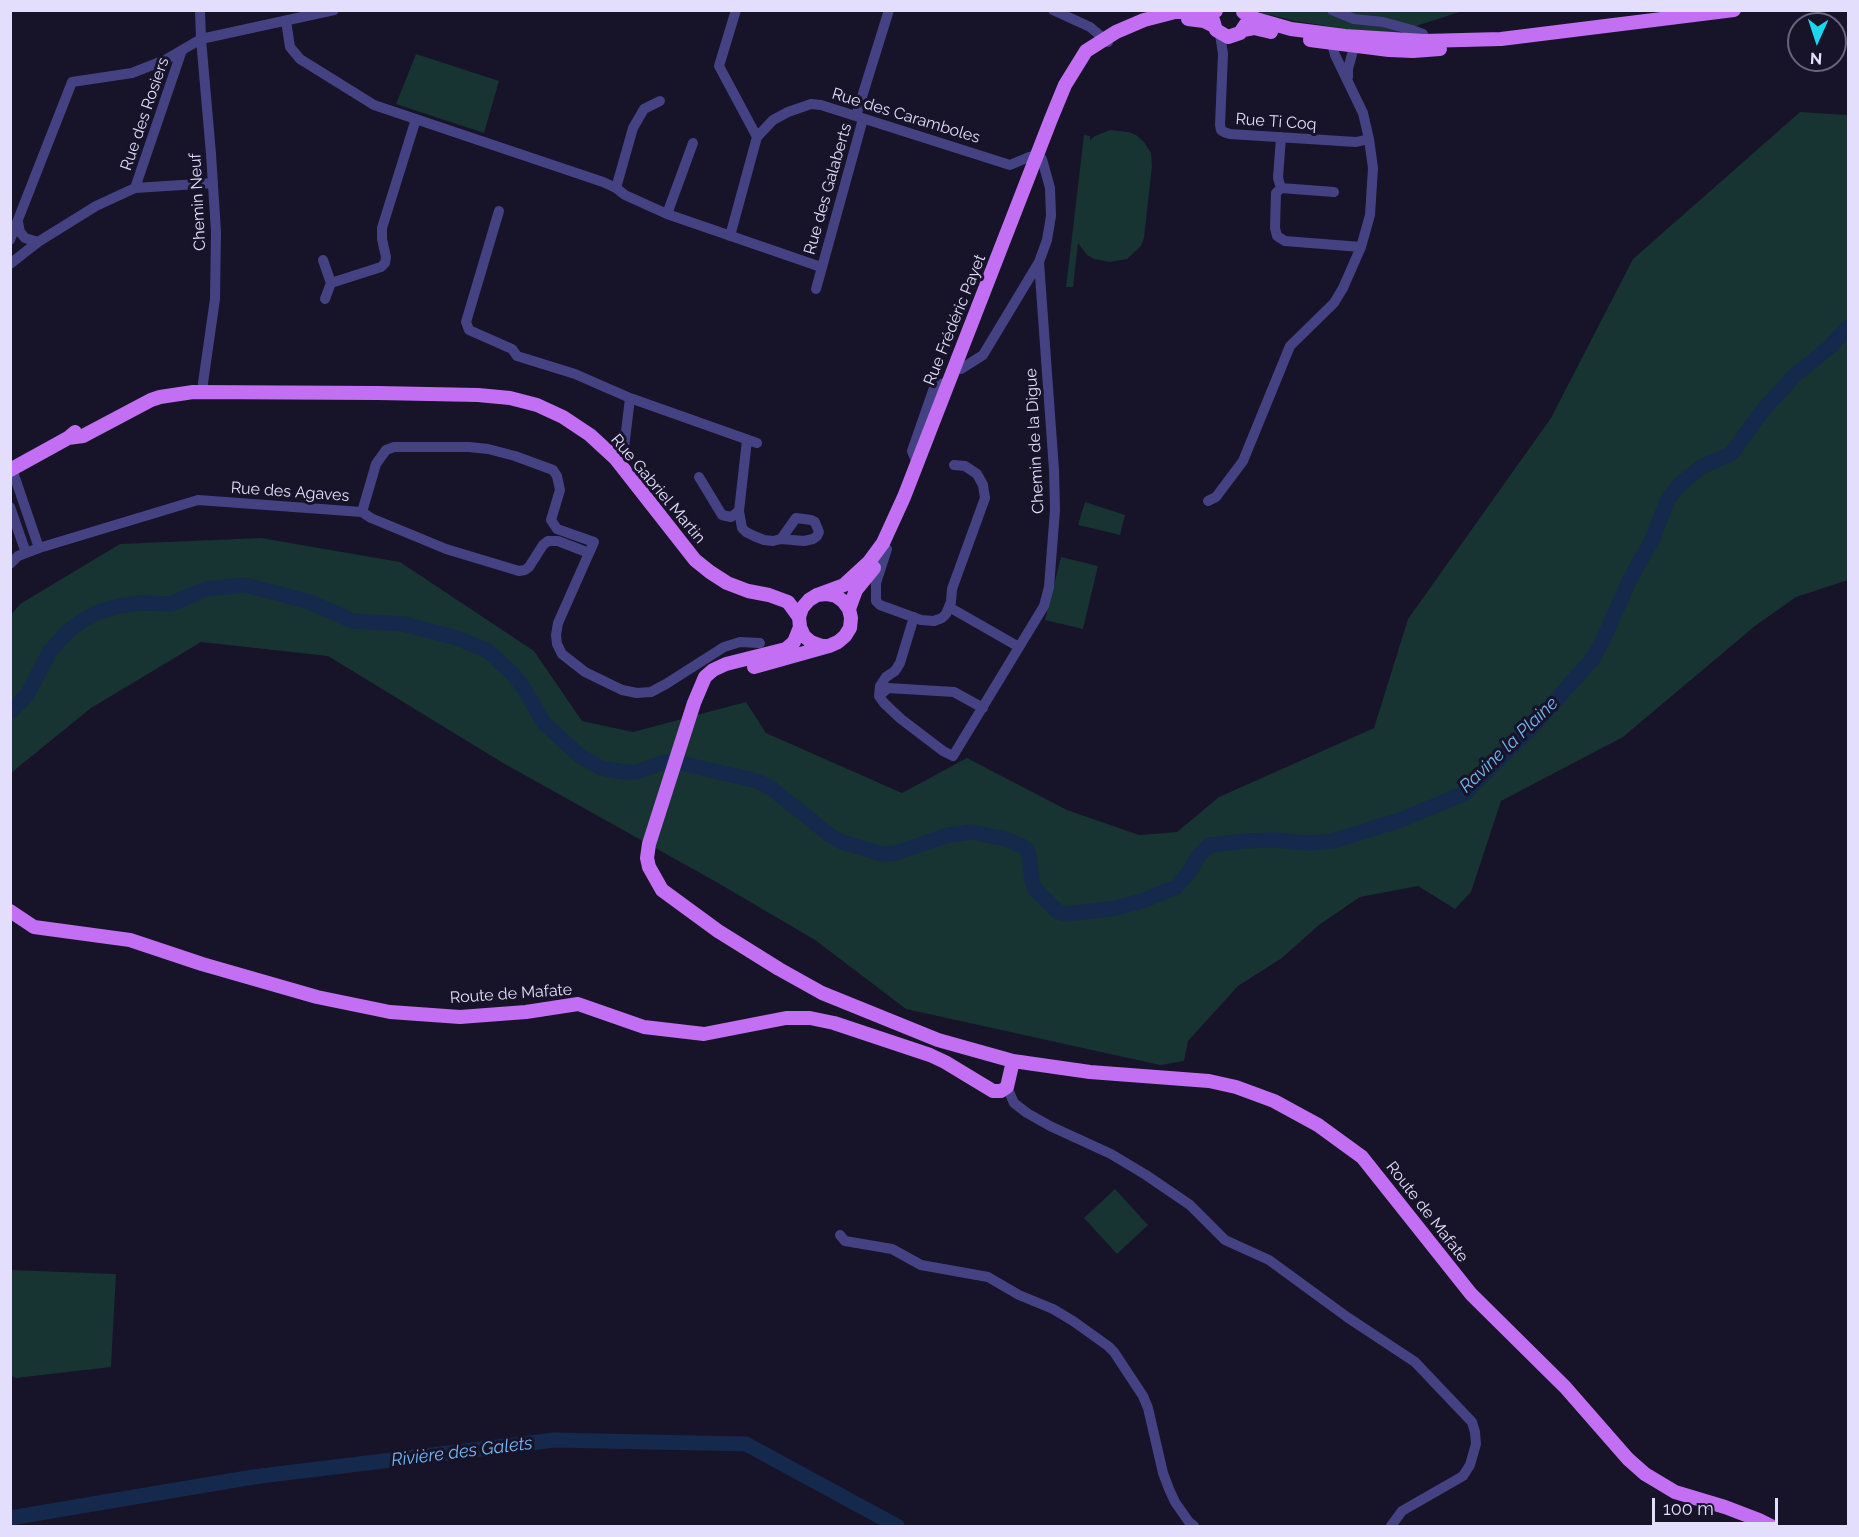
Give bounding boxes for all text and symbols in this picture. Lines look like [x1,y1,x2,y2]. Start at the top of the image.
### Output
north arrow [1787,12,1847,72]
text: N [1810,49,1823,68]
street label: Rue des Rosiers [117,55,173,173]
street label: Rue des Caramboles [830,84,982,148]
street label: Rue Ti Coq [1235,110,1317,134]
street label: Rue des Galaberts [800,121,856,257]
street label: Chemin Neuf [186,153,210,251]
street label: Rue Frédéric Payet [920,252,990,388]
street label: Chemin de la Digue [1022,368,1048,514]
street label: Rue Gabriel Martin [607,430,709,548]
street label: Rue des Agaves [230,478,350,506]
water label: Ravine la Plaine [1455,693,1563,797]
street label: Route de Mafate [449,980,573,1008]
street label: Route de Mafate [1382,1158,1472,1266]
water label: Rivière des Galets [390,1433,534,1471]
scale bar [1655,1486,1781,1524]
text: 100 m [1663,1498,1714,1519]

